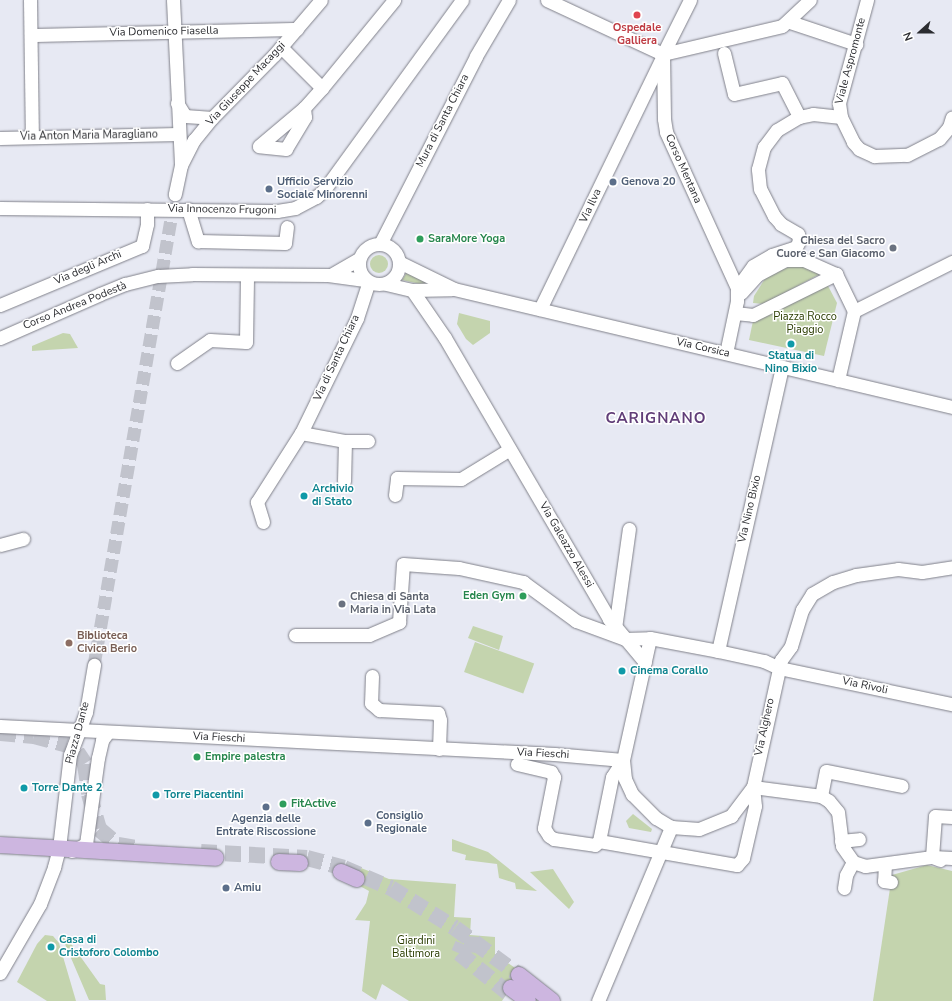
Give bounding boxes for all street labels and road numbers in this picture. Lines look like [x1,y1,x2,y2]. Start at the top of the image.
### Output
street label: Viale Aspromonte [833,16,869,106]
street label: Via Domenico Fiasella [109,24,219,40]
street label: Via Giuseppe Macaggi [204,39,288,129]
street label: Mura di Santa Chiara [414,72,472,170]
street label: Via Anton Maria Maragliano [20,128,158,144]
street label: Corso Mentana [662,132,704,206]
street label: Via Ilva [577,187,605,225]
street label: Via Innocenzo Frugoni [168,202,276,218]
street label: Via degli Archi [52,248,124,288]
street label: Corso Andrea Podestà [21,279,129,333]
street label: Via di Santa Chiara [311,313,363,403]
street label: Via Corsica [675,335,731,361]
street label: Via Nino Bixio [736,474,764,544]
street label: Via Galeazzo Alessi [536,500,596,590]
street label: Via Rivoli [841,675,889,697]
street label: Via Alghero [752,697,778,757]
street label: Piazza Dante [63,700,93,766]
street label: Via Fieschi [192,730,246,746]
street label: Via Fieschi [516,746,570,762]

